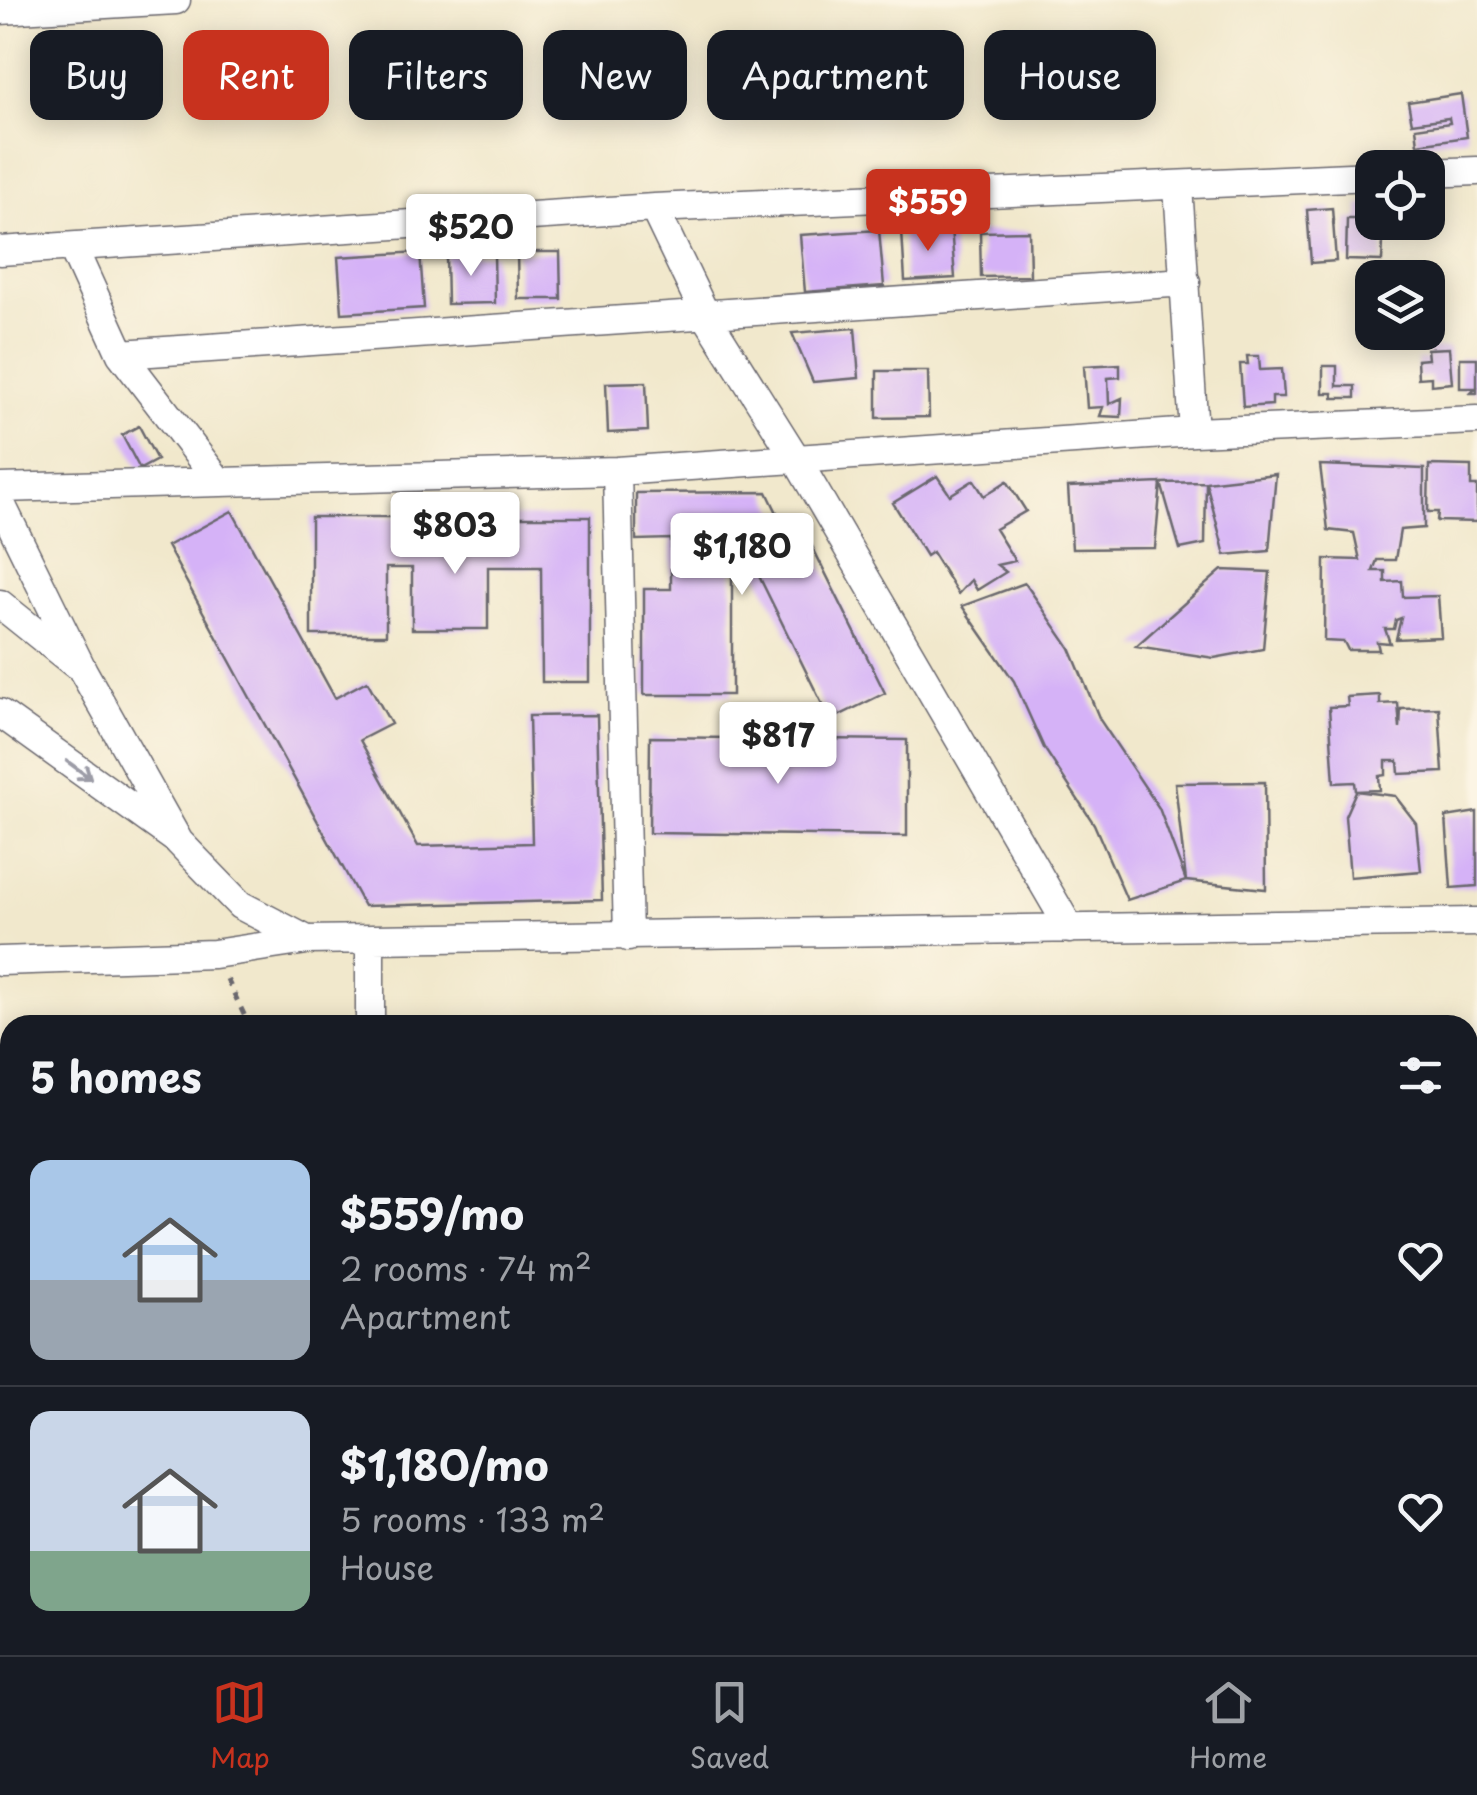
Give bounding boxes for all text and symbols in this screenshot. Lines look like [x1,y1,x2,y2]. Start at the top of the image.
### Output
chip: Buy [30,30,163,120]
chip: Rent [183,30,329,120]
chip: Filters [349,30,523,120]
chip: New [543,30,687,120]
chip: Apartment [707,30,964,120]
chip: House [984,30,1156,120]
map controls [1355,150,1445,350]
button: locate [1355,150,1445,240]
pin: $559 [869,169,987,254]
text: $559 [888,177,968,225]
pin: $520 [412,194,530,279]
text: $520 [428,202,514,250]
button: layers [1355,260,1445,350]
pin: $803 [396,492,514,577]
text: $803 [413,500,497,548]
pin: $1,180 [661,513,823,598]
text: $1,180 [693,521,791,569]
pin: $817 [719,702,837,787]
text: $817 [742,710,814,758]
one-way arrow [65,759,93,780]
text: 5 homes [30,1044,202,1107]
icon: filters [1393,1048,1448,1103]
text: $559/mo [340,1181,524,1244]
icon: home [110,1200,230,1320]
icon: heart [1393,1233,1448,1288]
text: 2 rooms · 74 m² [340,1244,592,1292]
text: Apartment [340,1292,511,1340]
text: $1,180/mo [340,1432,549,1495]
icon: home [110,1451,230,1571]
icon: heart [1393,1484,1448,1539]
text: 5 rooms · 133 m² [340,1495,605,1543]
text: House [340,1543,434,1591]
tab: Map [210,1675,270,1778]
tab: Saved [690,1675,769,1778]
tab: Home [1189,1675,1267,1778]

